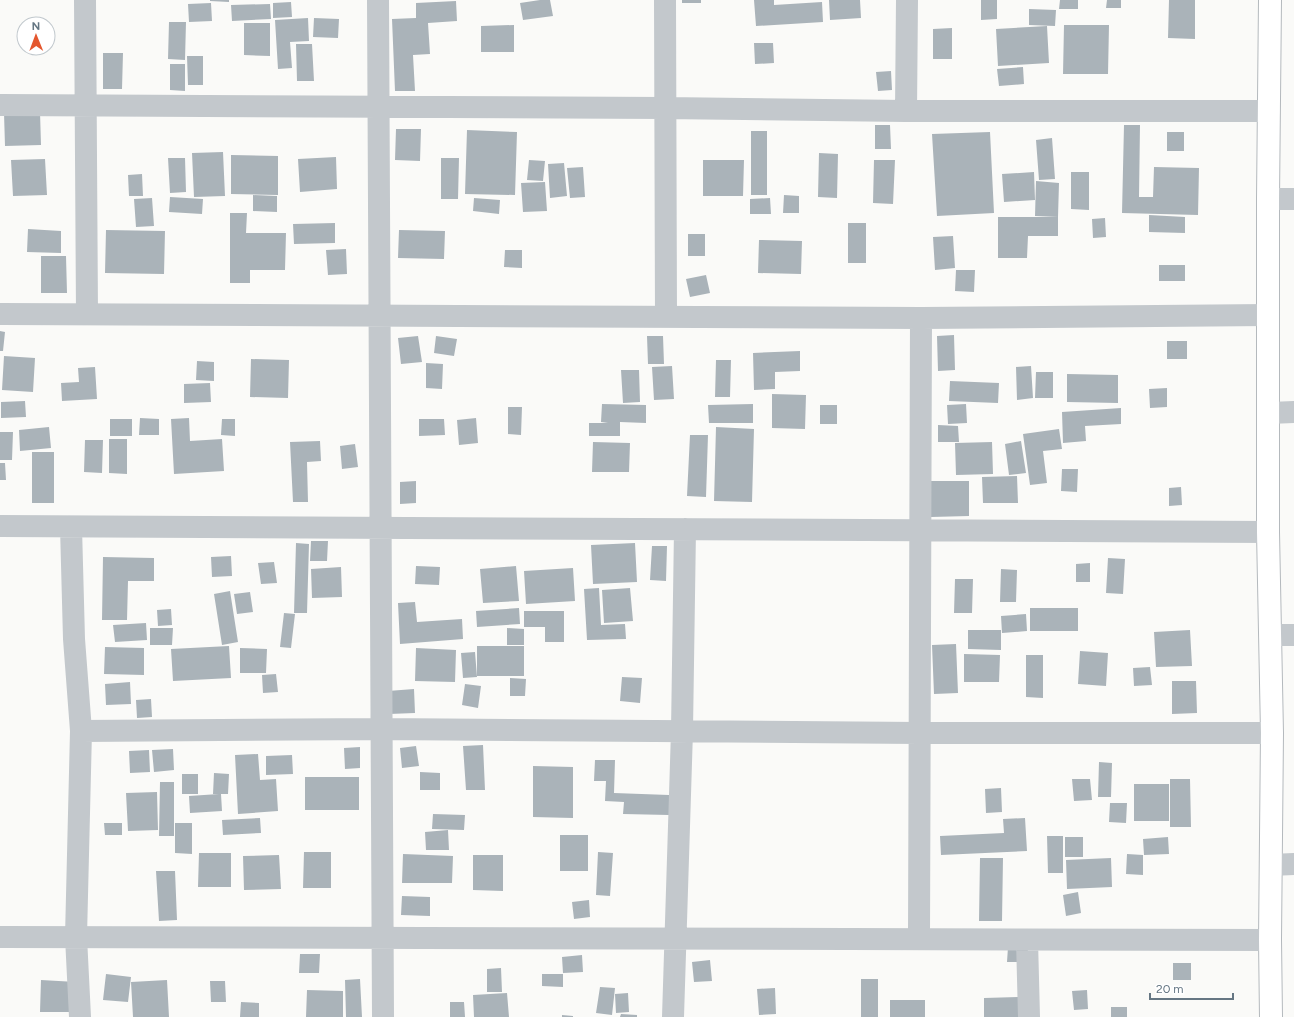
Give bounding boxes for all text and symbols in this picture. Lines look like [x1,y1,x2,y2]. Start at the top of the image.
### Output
north arrow [16,16,56,56]
text: N [31,20,40,33]
scale bar [1150,975,1233,1001]
text: 20 m [1156,982,1184,996]

